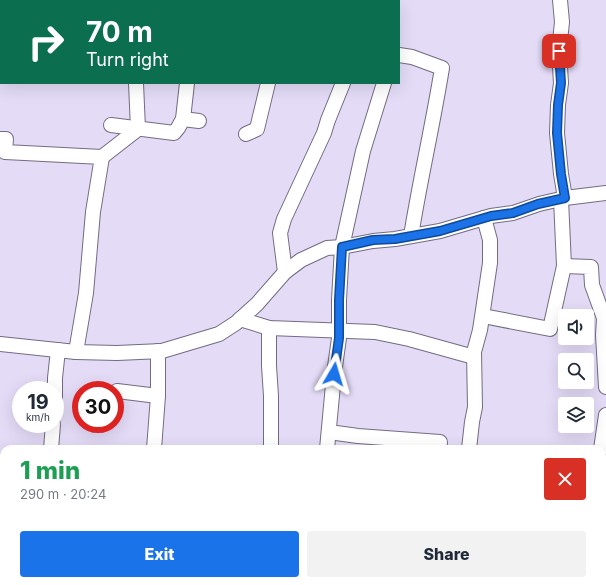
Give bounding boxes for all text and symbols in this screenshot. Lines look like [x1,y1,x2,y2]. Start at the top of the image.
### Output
text: 70 m [86,15,153,49]
icon: right [20,16,72,68]
pin [542,34,576,68]
icon: arrive [548,40,570,62]
text: Turn right [86,49,169,70]
map controls [558,309,594,433]
button: sound [558,309,594,345]
position arrow [313,353,355,395]
button: search [558,353,594,389]
speed limit sign: 30 [72,381,124,433]
text: 19 [27,390,49,414]
button: layers [558,397,594,433]
text: km/h [26,411,50,423]
text: 1 min [20,456,80,485]
button: close [544,458,586,500]
text: 290 m · 20:24 [20,486,106,502]
button: Exit [20,531,299,577]
button: Share [307,531,586,577]

